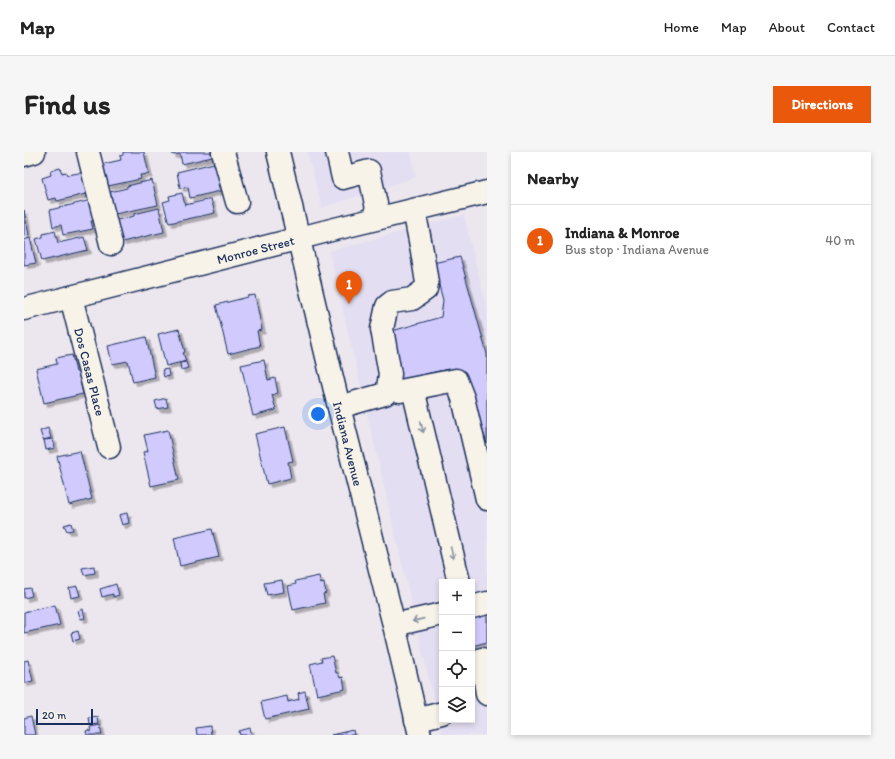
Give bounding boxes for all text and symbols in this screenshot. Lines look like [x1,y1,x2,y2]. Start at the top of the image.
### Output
text: Map [20,16,55,39]
text: Home [664,19,699,36]
text: Map [721,19,747,36]
text: About [769,19,805,36]
text: Contact [827,19,875,36]
button: Directions [773,86,871,123]
text: Find us [24,87,111,121]
text: Nearby [527,168,579,188]
text: Indiana & Monroe [565,224,680,242]
street label: Monroe Street [215,232,296,267]
text: 1 [537,233,543,248]
text: 40 m [825,233,855,248]
text: Bus stop · Indiana Avenue [565,242,709,257]
pin: 1 [336,271,362,304]
street label: Dos Casas Place [72,326,108,417]
street label: Indiana Avenue [330,400,366,488]
your location [308,404,328,424]
one-way arrow [419,420,426,433]
one-way arrow [449,546,457,559]
map controls [439,579,475,723]
button: + [439,579,475,615]
button: − [439,615,475,651]
one-way arrow [412,616,425,624]
button: locate [439,651,475,687]
button: layers [439,687,475,723]
scale bar [36,707,93,726]
text: 20 m [42,709,66,722]

